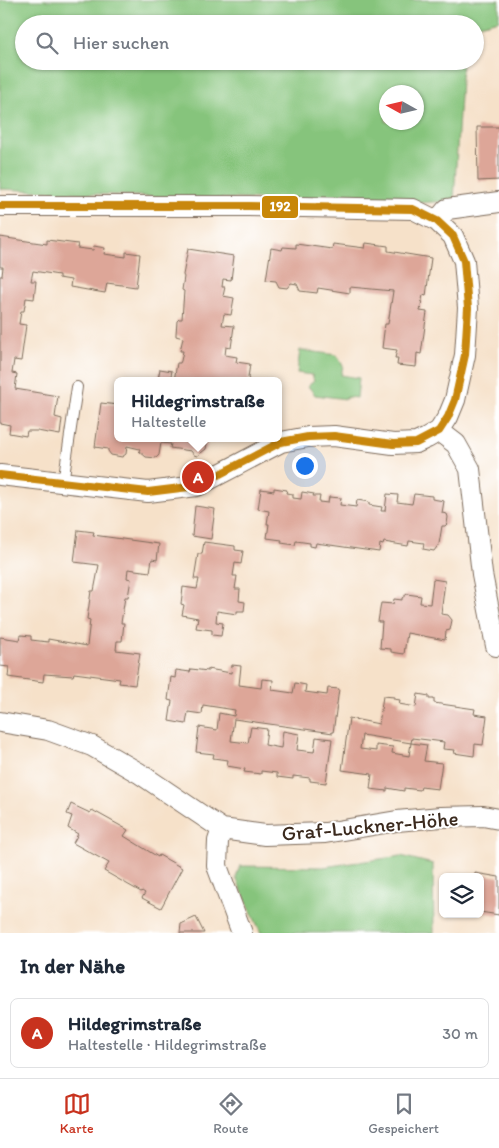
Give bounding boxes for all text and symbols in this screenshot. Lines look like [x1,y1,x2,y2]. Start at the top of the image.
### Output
search box [15,15,484,70]
icon: search [33,29,61,57]
text: Hier suchen [73,31,169,54]
north arrow [379,85,424,130]
line badge: 192 [261,195,299,219]
text: 192 [269,198,291,215]
popup [114,377,282,442]
text: Hildegrimstraße [131,389,265,412]
text: Haltestelle [131,412,206,431]
your location [292,453,318,479]
pin: A [182,458,214,496]
street label: Graf-Luckner-Höhe [280,805,459,846]
map controls [439,873,484,918]
button: layers [439,873,484,918]
text: In der Nähe [20,953,125,978]
text: Hildegrimstraße [68,1012,201,1035]
text: A [32,1024,42,1043]
text: 30 m [442,1024,478,1043]
text: Haltestelle · Hildegrimstraße [68,1035,267,1054]
tab: Karte [60,1090,94,1137]
tab: Route [213,1090,248,1137]
tab: Gespeichert [368,1090,439,1137]

